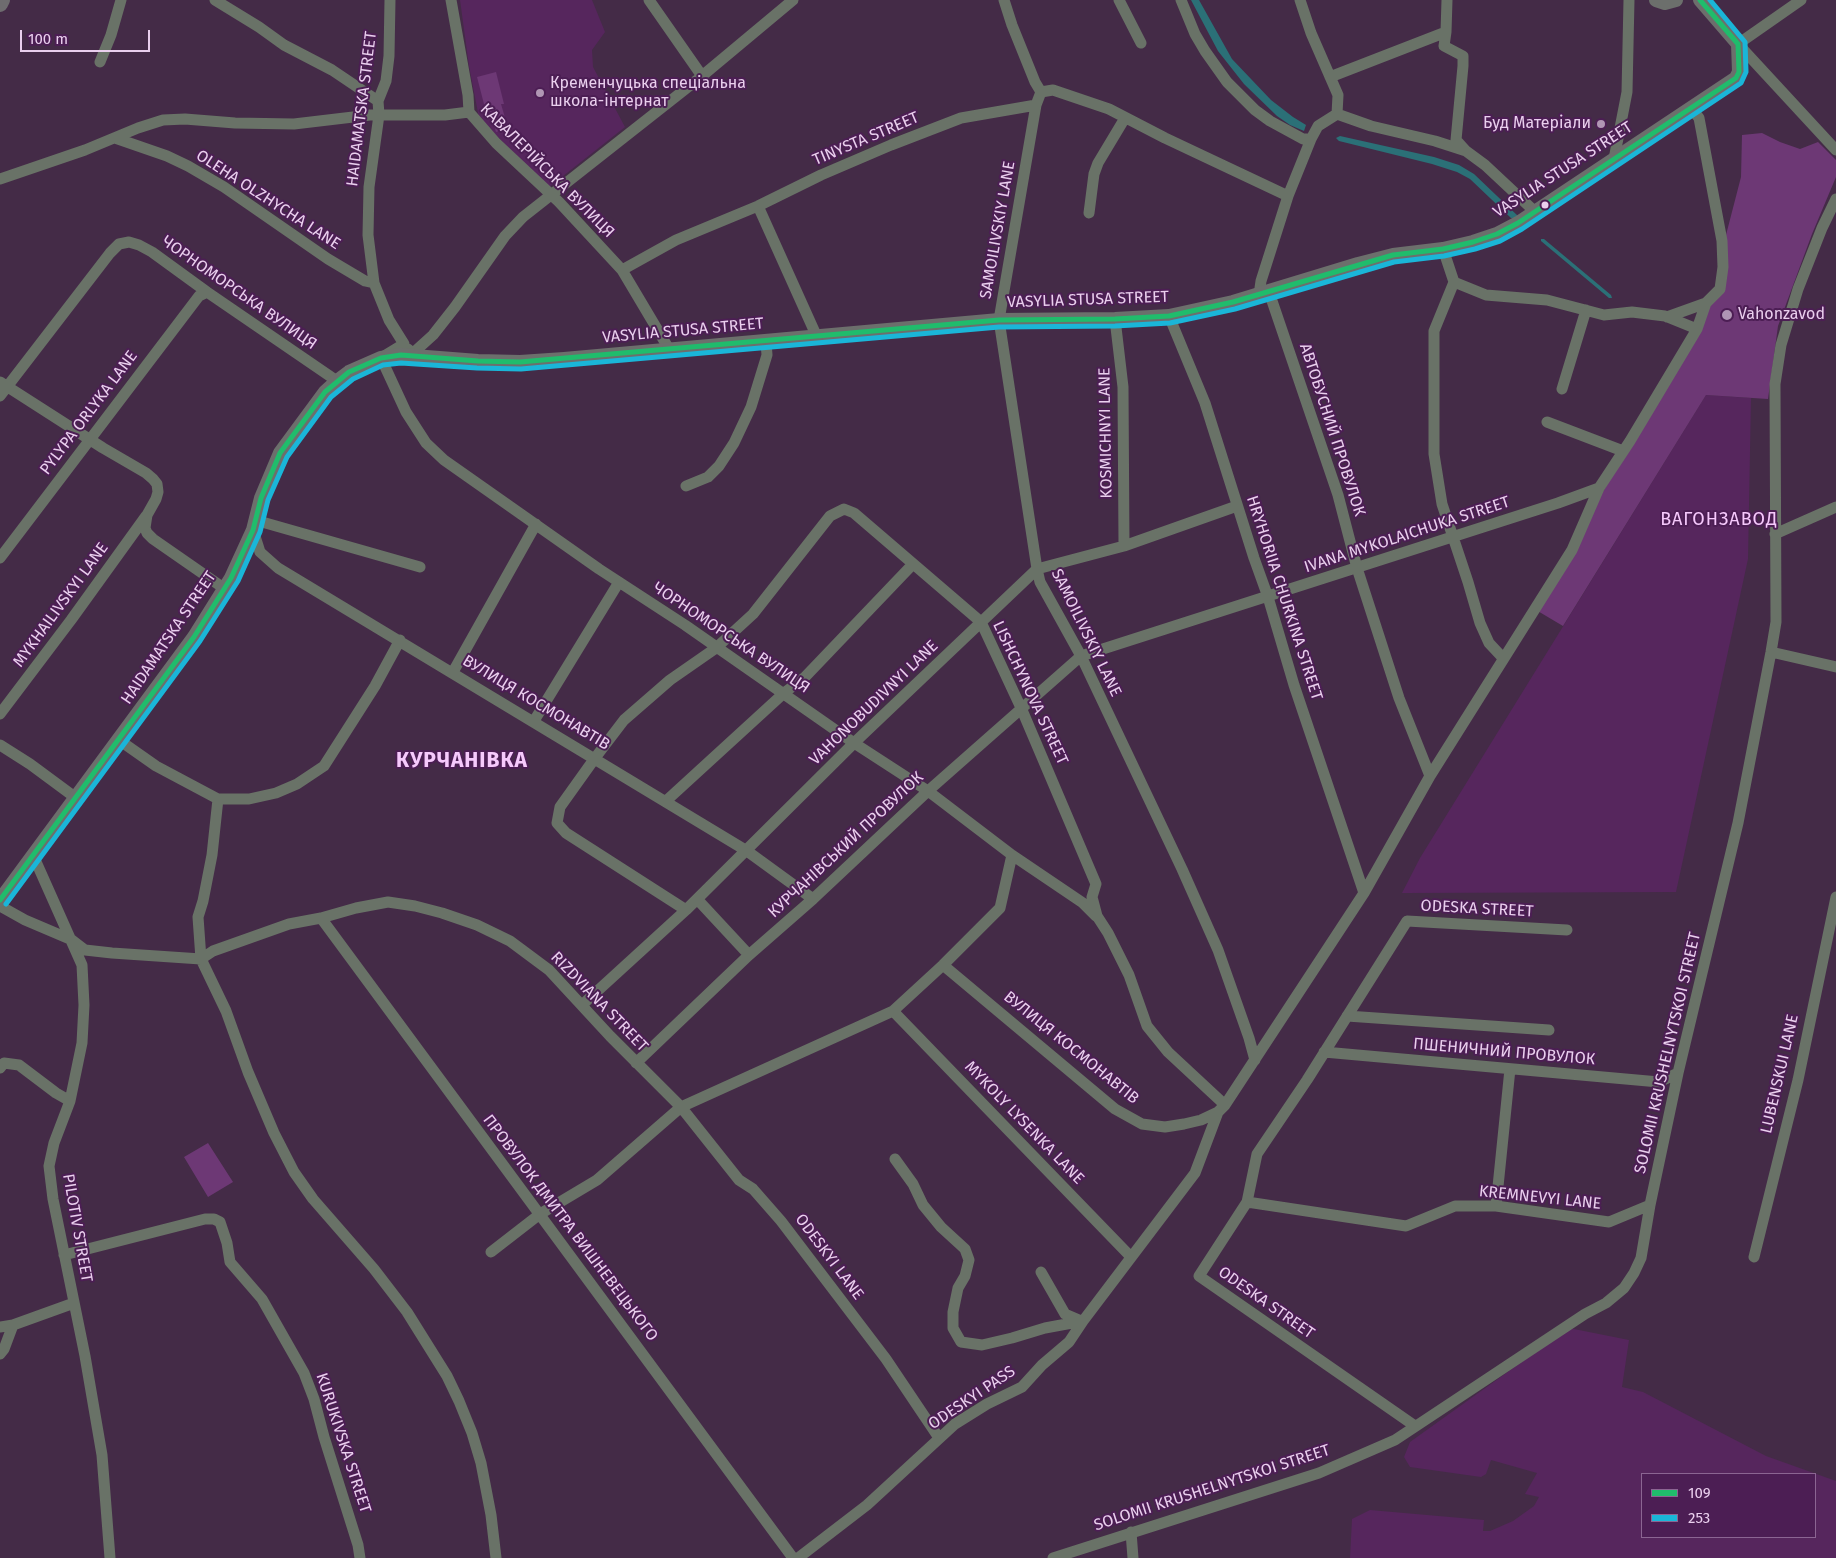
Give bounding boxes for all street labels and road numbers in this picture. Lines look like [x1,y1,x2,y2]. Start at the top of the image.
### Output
street label: HAIDAMATSKA STREET [343,30,381,188]
street label: КАВАЛЕРІЙСЬКА ВУЛИЦЯ [476,100,618,242]
street label: TINYSTA STREET [810,108,922,170]
street label: VASYLIA STUSA STREET [1490,118,1636,222]
street label: OLEHA OLZHYCHA LANE [192,146,344,254]
street label: SAMOILIVSKIY LANE [976,160,1020,300]
street label: ЧОРНОМОРСЬКА ВУЛИЦЯ [158,232,320,354]
street label: VASYLIA STUSA STREET [1007,288,1169,312]
street label: VASYLIA STUSA STREET [601,314,765,348]
street label: АВТОБУСНИЙ ПРОВУЛОК [1295,341,1369,519]
street label: PYLYPA ORLYKA LANE [36,347,142,479]
street label: KOSMICHNYI LANE [1095,367,1117,499]
street label: HRYHORIIA CHURKINA STREET [1242,493,1326,703]
street label: IVANA MYKOLAICHUKA STREET [1302,493,1512,577]
street label: MYKHAILIVSKYI LANE [9,539,113,671]
street label: SAMOILIVSKIY LANE [1047,566,1125,700]
street label: HAIDAMATSKA STREET [117,568,221,708]
street label: ЧОРНОМОРСЬКА ВУЛИЦЯ [649,578,813,698]
street label: LISHCHYNOVA STREET [988,618,1072,768]
street label: VAHONOBUDIVNYI LANE [806,637,942,769]
street label: ВУЛИЦЯ КОСМОНАВТІВ [459,651,613,755]
street label: КУРЧАНІВСЬКИЙ ПРОВУЛОК [764,768,928,922]
street label: ODESKA STREET [1420,896,1534,922]
street label: SOLOMII KRUSHELNYTSKOI STREET [1631,930,1705,1176]
street label: RIZDVIANA STREET [546,948,652,1056]
street label: ВУЛИЦЯ КОСМОНАВТІВ [1000,988,1142,1108]
street label: LUBENSKUI LANE [1757,1013,1803,1135]
street label: ПШЕНИЧНИЙ ПРОВУЛОК [1412,1034,1596,1070]
street label: MYKOLY LYSENKA LANE [960,1058,1088,1188]
street label: ПРОВУЛОК ДМИТРА ВИШНЕВЕЦЬКОГО [478,1111,662,1345]
street label: PILOTIV STREET [58,1172,96,1284]
street label: KREMNEVYI LANE [1478,1182,1602,1214]
street label: ODESKYI LANE [791,1210,867,1304]
street label: ODESKA STREET [1214,1263,1318,1343]
street label: ODESKYI PASS [925,1362,1019,1434]
street label: KURUKIVSKA STREET [311,1371,375,1515]
street label: SOLOMII KRUSHELNYTSKOI STREET [1092,1441,1332,1535]

